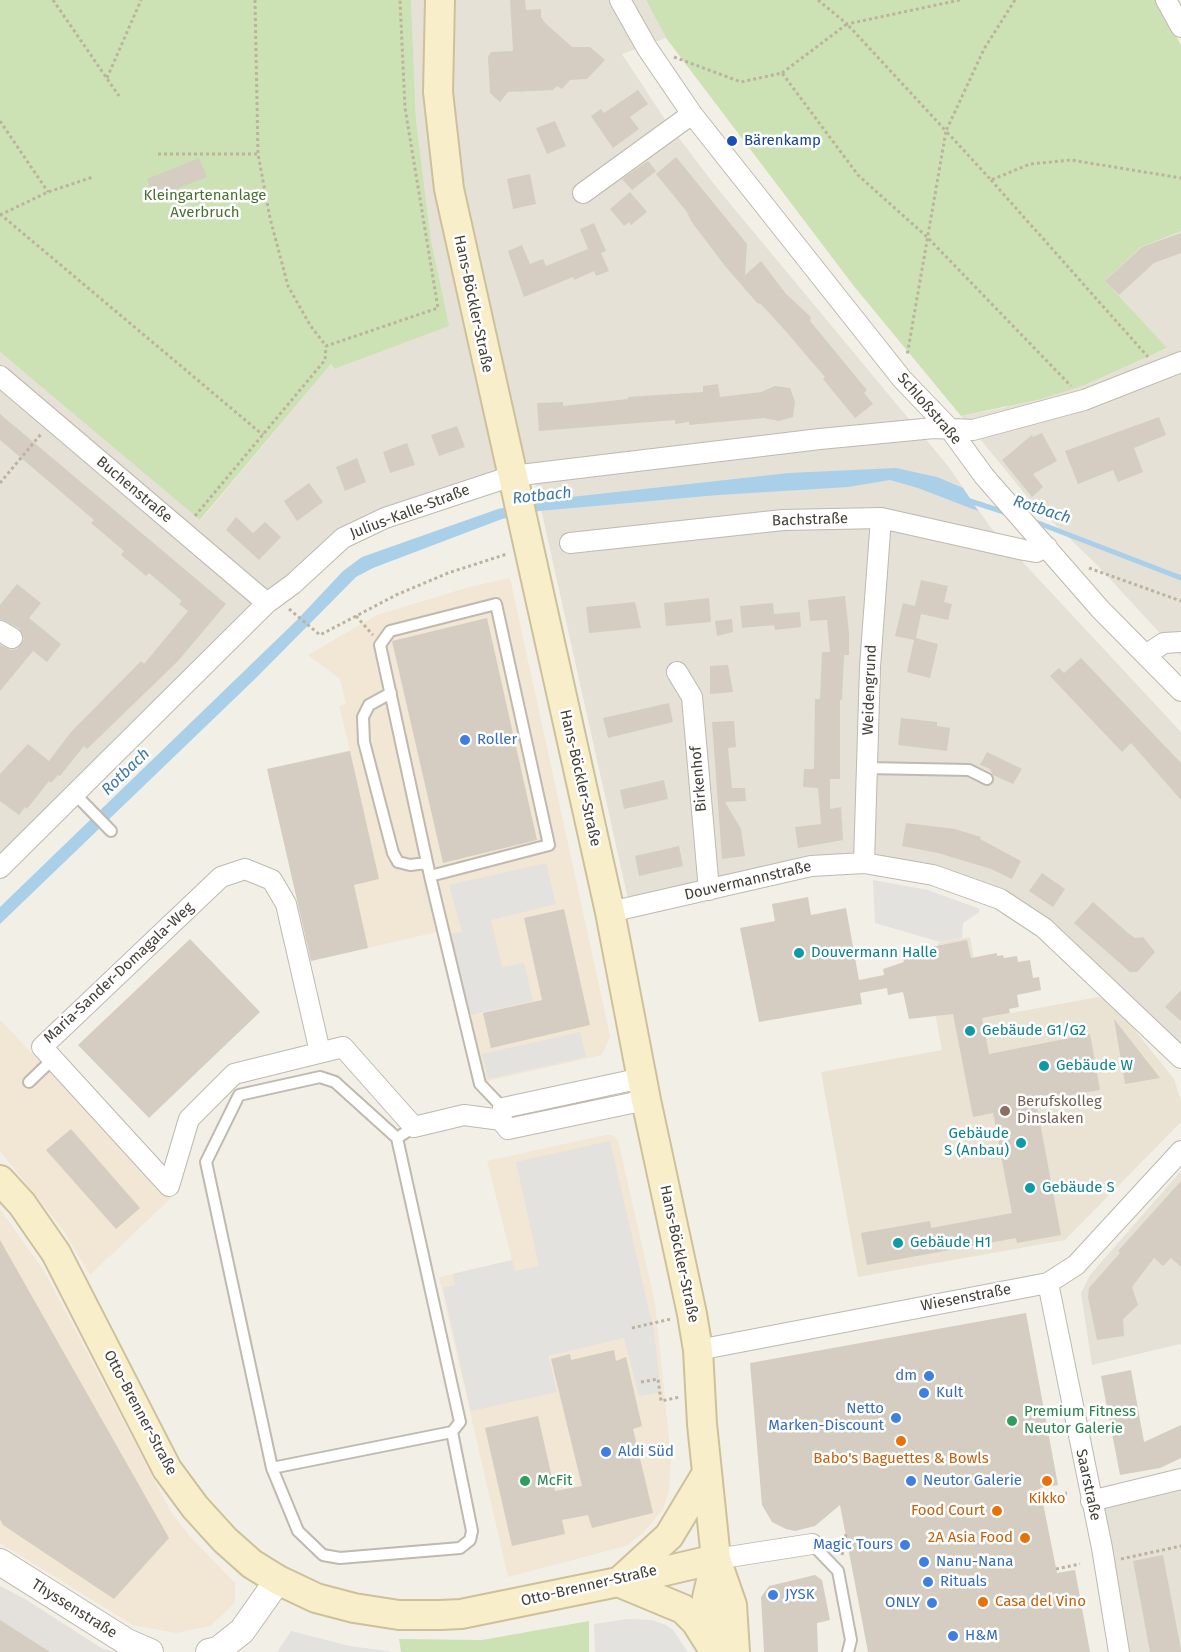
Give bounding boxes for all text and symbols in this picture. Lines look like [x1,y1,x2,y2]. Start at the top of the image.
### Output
place label: Bärenkamp [744,132,821,150]
marker: Bärenkamp [725,134,739,148]
park label: Kleingartenanlage Averbruch [144,187,266,222]
street label: Hans-Böckler-Straße [450,234,496,374]
street label: Schloßstraße [893,370,965,448]
street label: Buchenstraße [92,453,176,527]
street label: Julius-Kalle-Straße [348,481,472,543]
water label: Rotbach [511,483,573,509]
water label: Rotbach [1011,492,1073,528]
street label: Bachstraße [772,510,848,530]
street label: Weidengrund [859,644,881,736]
street label: Hans-Böckler-Straße [555,708,605,848]
place label: Roller [477,731,517,749]
marker: Roller [458,733,472,747]
water label: Rotbach [98,744,154,800]
street label: Birkenhof [687,745,711,813]
street label: Douvermannstraße [683,858,813,904]
street label: Maria-Sander-Domagala-Weg [40,899,198,1047]
place label: Douvermann Halle [811,944,937,962]
marker: Douvermann Halle [792,946,806,960]
place label: Gebäude G1/G2 [982,1022,1086,1040]
marker: Gebäude G1/G2 [963,1024,977,1038]
place label: Gebäude W [1056,1057,1133,1075]
marker: Gebäude W [1037,1059,1051,1073]
place label: Berufskolleg Dinslaken [1017,1093,1102,1128]
marker: Berufskolleg Dinslaken [998,1104,1012,1118]
place label: Gebäude S (Anbau) [944,1125,1009,1160]
marker: Gebäude S (Anbau) [1014,1136,1028,1150]
place label: Gebäude S [1042,1179,1115,1197]
marker: Gebäude S [1023,1181,1037,1195]
street label: Hans-Böckler-Straße [656,1184,702,1324]
place label: Gebäude H1 [910,1234,991,1252]
marker: Gebäude H1 [891,1236,905,1250]
street label: Wiesenstraße [919,1280,1013,1316]
street label: Otto-Brenner-Straße [99,1347,181,1479]
place label: dm [895,1367,917,1385]
marker: dm [922,1369,936,1383]
place label: Kult [936,1384,963,1402]
marker: Kult [917,1386,931,1400]
place label: Netto Marken-Discount [768,1400,884,1435]
place label: Premium Fitness Neutor Galerie [1024,1403,1136,1438]
marker: Netto Marken-Discount [889,1411,903,1425]
marker: Premium Fitness Neutor Galerie [1005,1414,1019,1428]
marker: Babo's Baguettes & Bowls [894,1434,908,1448]
place label: Aldi Süd [618,1443,674,1461]
marker: Aldi Süd [599,1445,613,1459]
street label: Saarstraße [1072,1447,1104,1523]
place label: Babo's Baguettes & Bowls [813,1450,989,1468]
place label: McFit [537,1472,572,1490]
place label: Neutor Galerie [923,1472,1022,1490]
marker: McFit [518,1474,532,1488]
marker: Neutor Galerie [904,1474,918,1488]
marker: Kikko [1040,1474,1054,1488]
place label: Kikko [1028,1490,1066,1508]
place label: Food Court [911,1502,985,1520]
marker: Food Court [990,1504,1004,1518]
place label: 2A Asia Food [928,1529,1013,1547]
marker: 2A Asia Food [1018,1531,1032,1545]
place label: Magic Tours [813,1536,893,1554]
marker: Magic Tours [898,1538,912,1552]
place label: Nanu-Nana [936,1553,1013,1571]
marker: Nanu-Nana [917,1555,931,1569]
street label: Otto-Brenner-Straße [519,1562,659,1610]
place label: Rituals [940,1573,987,1591]
marker: Rituals [921,1575,935,1589]
street label: Thyssenstraße [28,1576,120,1642]
place label: JYSK [785,1586,815,1604]
marker: JYSK [766,1588,780,1602]
place label: Casa del Vino [995,1593,1086,1611]
place label: ONLY [885,1594,920,1612]
marker: Casa del Vino [976,1595,990,1609]
marker: ONLY [925,1596,939,1610]
place label: H&M [965,1627,998,1645]
marker: H&M [946,1629,960,1643]

